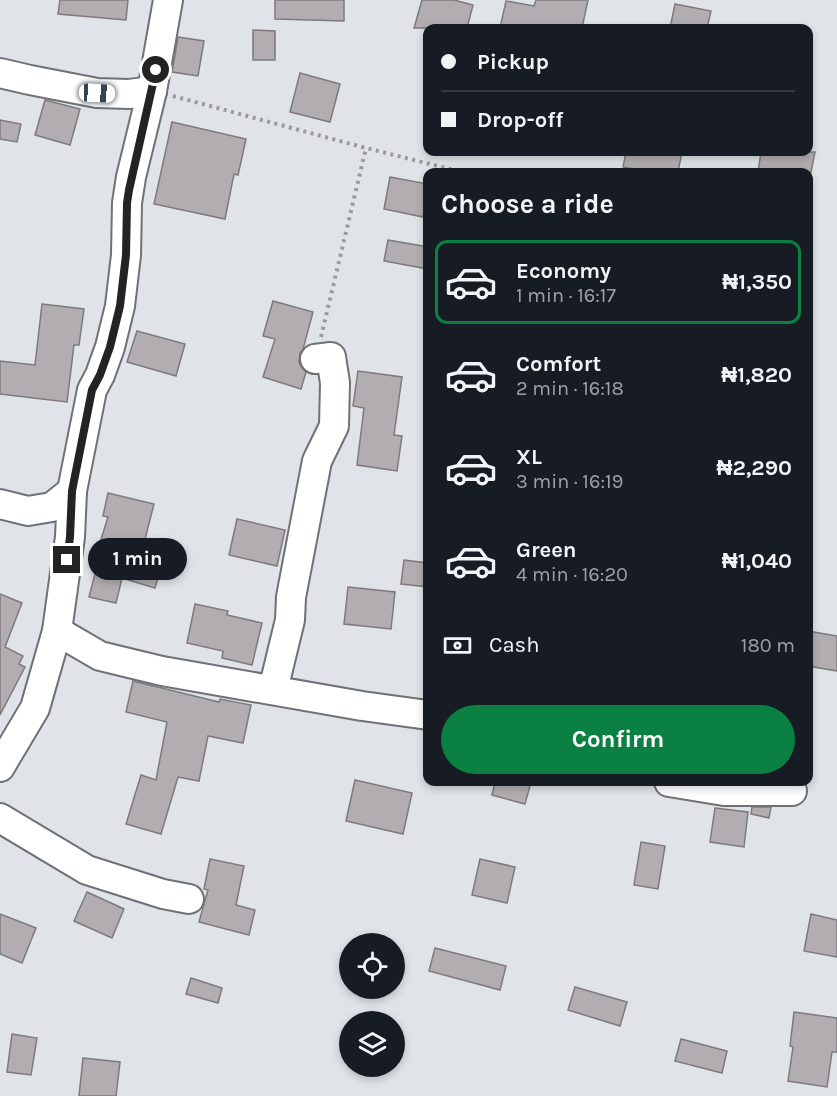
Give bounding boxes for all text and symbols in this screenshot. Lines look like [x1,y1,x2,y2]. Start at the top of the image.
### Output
text: Pickup [477,49,549,75]
route start [142,56,169,83]
car [79,83,115,103]
text: Drop-off [477,107,563,133]
text: Choose a ride [441,188,614,220]
icon: car [444,255,498,309]
text: Economy [516,258,611,284]
text: ₦1,350 [722,269,792,295]
text: 1 min · 16:17 [516,284,616,307]
icon: car [444,348,498,402]
text: Comfort [516,351,601,377]
text: ₦1,820 [721,362,792,388]
text: 2 min · 16:18 [516,377,624,400]
icon: car [444,441,498,495]
text: XL [516,444,542,470]
text: ₦2,290 [717,455,792,481]
text: 3 min · 16:19 [516,470,623,493]
icon: car [444,534,498,588]
text: Green [516,537,577,563]
callout: 1 min [88,539,187,581]
route end [53,546,80,573]
text: 1 min [112,547,163,570]
text: ₦1,040 [722,548,792,574]
text: 4 min · 16:20 [516,563,628,586]
icon: cash [441,629,474,662]
text: Cash [489,632,539,658]
text: 180 m [741,634,795,657]
button: Confirm [441,705,795,774]
map controls [339,933,405,1077]
button: locate [339,933,405,999]
button: layers [339,1011,405,1077]

